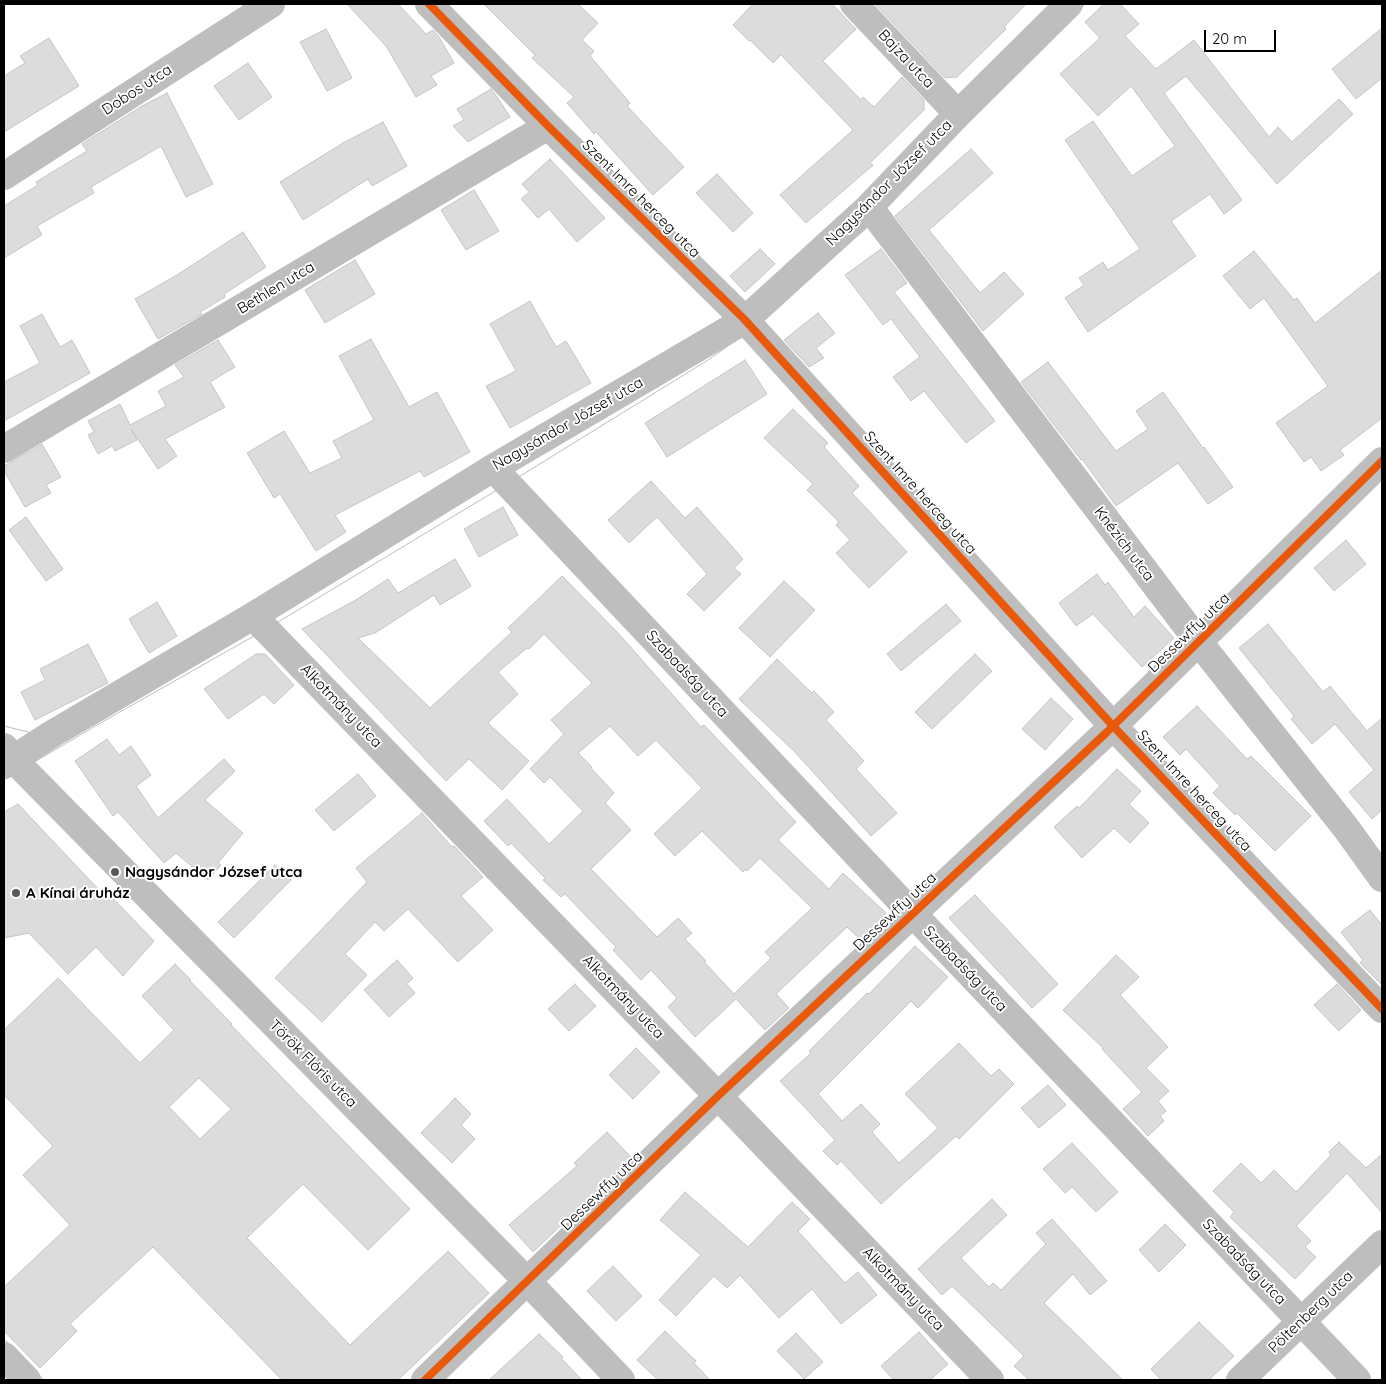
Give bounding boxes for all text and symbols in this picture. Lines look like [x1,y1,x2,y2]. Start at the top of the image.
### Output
scale bar [1206,20,1278,52]
street label: Bajza utca [874,26,938,92]
text: 20 m [1212,29,1247,48]
street label: Dobos utca [99,61,175,119]
street label: Nagysándor József utca [822,116,956,250]
street label: Szent Imre herceg utca [578,136,704,262]
street label: Bethlen utca [234,258,318,318]
street label: Nagysándor József utca [490,374,646,474]
street label: Szent Imre herceg utca [860,428,980,558]
street label: Knézich utca [1090,503,1158,585]
street label: Dessewffy utca [1144,589,1234,677]
street label: Szabadság utca [642,627,732,721]
street label: Alkotmány utca [297,660,385,752]
street label: Szent Imre herceg utca [1133,726,1255,856]
place label: Nagysándor József utca [125,863,303,881]
marker: Nagysándor József utca [109,866,121,878]
street label: Dessewffy utca [850,869,940,955]
place label: A Kínai áruház [26,884,129,902]
marker: A Kínai áruház [10,887,22,899]
street label: Szabadság utca [920,922,1010,1016]
street label: Alkotmány utca [579,951,667,1043]
street label: Török Flóris utca [265,1016,361,1112]
street label: Dessewffy utca [557,1147,647,1235]
street label: Szabadság utca [1199,1215,1289,1309]
street label: Alkotmány utca [859,1243,947,1335]
street label: Pöltenberg utca [1265,1267,1357,1357]

